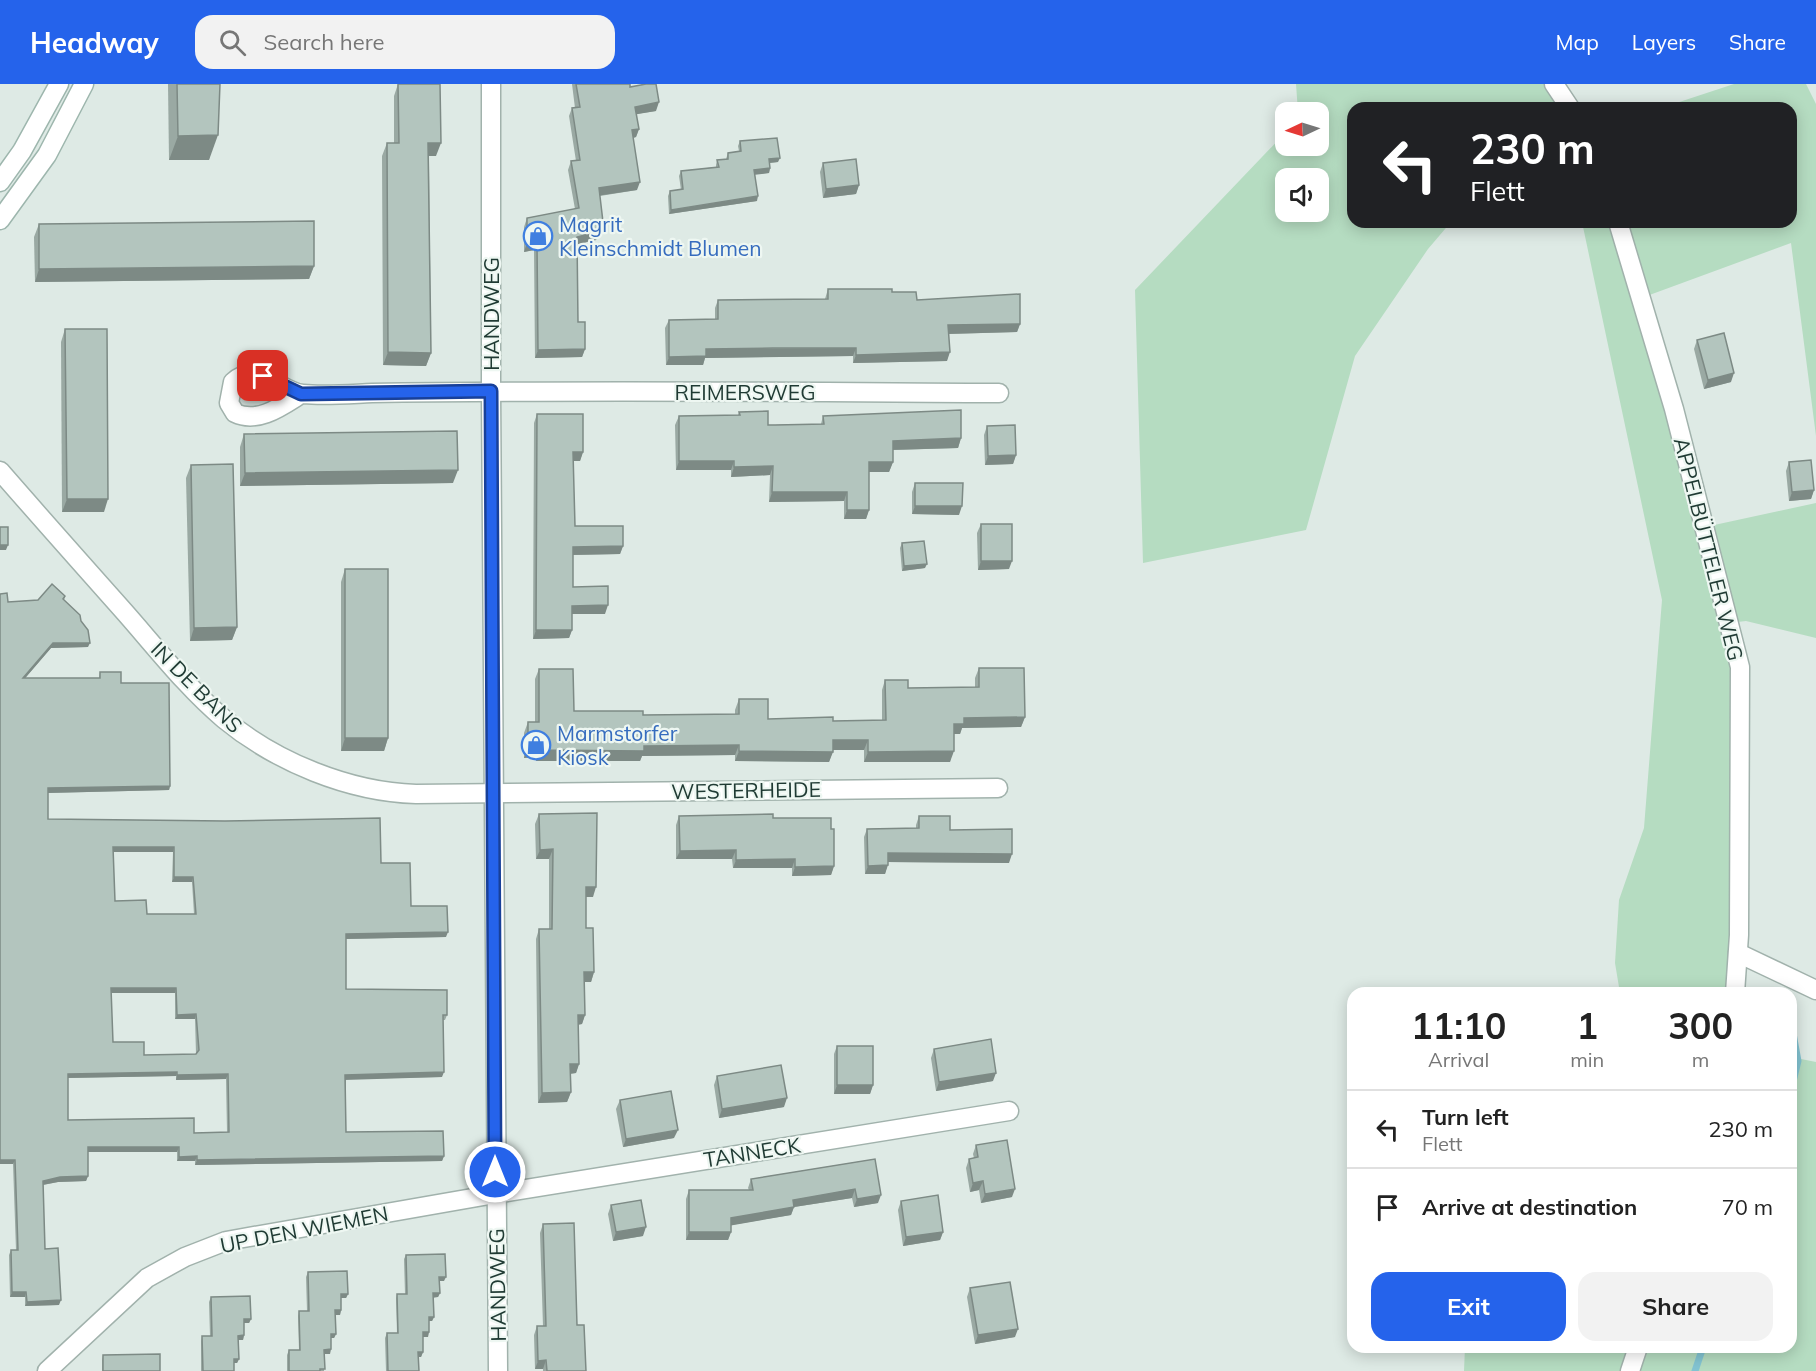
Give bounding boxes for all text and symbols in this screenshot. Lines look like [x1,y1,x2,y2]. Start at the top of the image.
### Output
search box [195,15,615,69]
text: Headway [30,25,159,60]
icon: search [216,26,249,59]
text: Search here [264,28,385,56]
text: Map [1556,29,1599,55]
text: Layers [1632,29,1696,55]
text: Share [1729,29,1786,55]
north arrow [1275,102,1329,156]
map controls [1275,102,1329,222]
text: 230 m [1470,122,1595,175]
icon: left [1371,126,1449,204]
button: sound [1275,168,1329,222]
text: Flett [1470,174,1525,208]
place label: Magrit Kleinschmidt Blumen [559,211,762,261]
shop icon: Magrit Kleinschmidt Blumen [522,220,554,252]
street label: HANDWEG [478,257,504,371]
pin [237,350,288,401]
icon: arrive [246,359,279,392]
street label: REIMERSWEG [674,379,816,405]
street label: APPELBÜTTELER WEG [1669,435,1749,663]
street label: IN DE BANS [146,636,248,738]
place label: Marmstorfer Kiosk [557,720,678,770]
shop icon: Marmstorfer Kiosk [520,729,552,761]
street label: WESTERHEIDE [671,776,821,804]
text: 11:10 [1411,1003,1506,1048]
text: 1 [1576,1003,1598,1048]
text: 300 [1668,1003,1733,1048]
text: Arrival [1428,1047,1489,1072]
text: min [1570,1047,1604,1072]
text: m [1692,1047,1709,1072]
text: Turn left [1422,1103,1509,1131]
icon: left [1371,1113,1404,1146]
text: 230 m [1708,1115,1773,1143]
street label: TANNECK [702,1131,803,1172]
text: Flett [1422,1131,1463,1156]
position arrow [463,1140,527,1204]
icon: arrive [1371,1191,1404,1224]
text: Arrive at destination [1422,1193,1637,1221]
text: 70 m [1722,1193,1773,1221]
street label: UP DEN WIEMEN [218,1200,390,1258]
street label: HANDWEG [483,1228,511,1342]
button: Exit [1371,1272,1566,1341]
button: Share [1578,1272,1773,1341]

